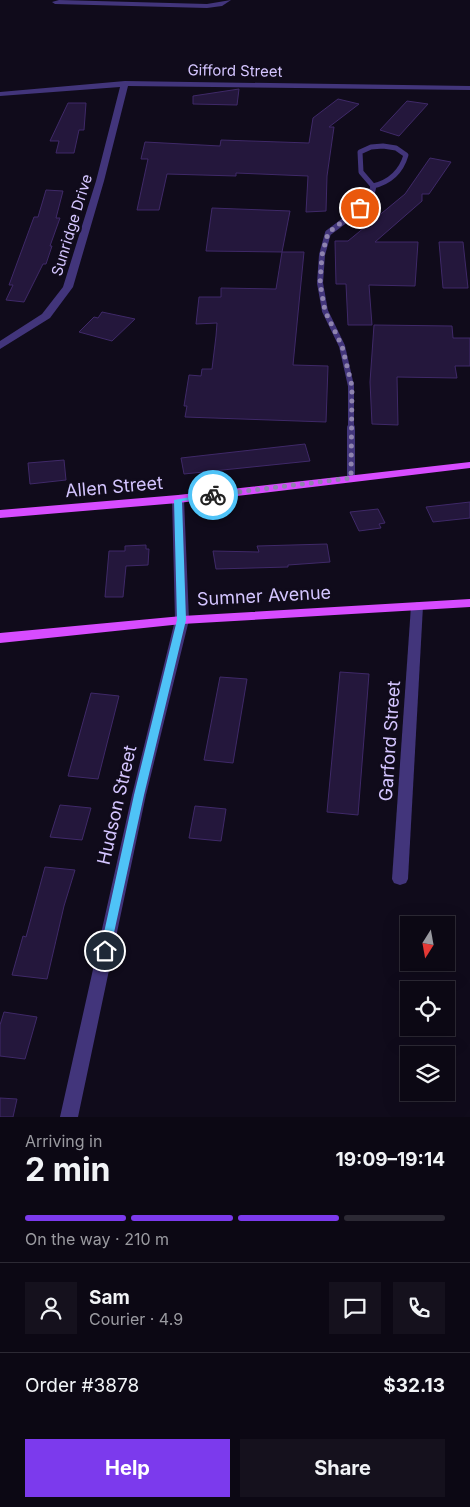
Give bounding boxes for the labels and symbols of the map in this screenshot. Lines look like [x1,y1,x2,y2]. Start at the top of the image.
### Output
street label: Gifford Street [187,60,283,81]
street label: Sunridge Drive [47,172,96,278]
pin [339,187,381,229]
courier [188,470,238,520]
street label: Allen Street [64,472,164,501]
street label: Sumner Avenue [196,582,332,609]
street label: Garford Street [375,680,404,802]
street label: Hudson Street [93,743,140,867]
north arrow [400,916,455,971]
pin [84,930,126,972]

